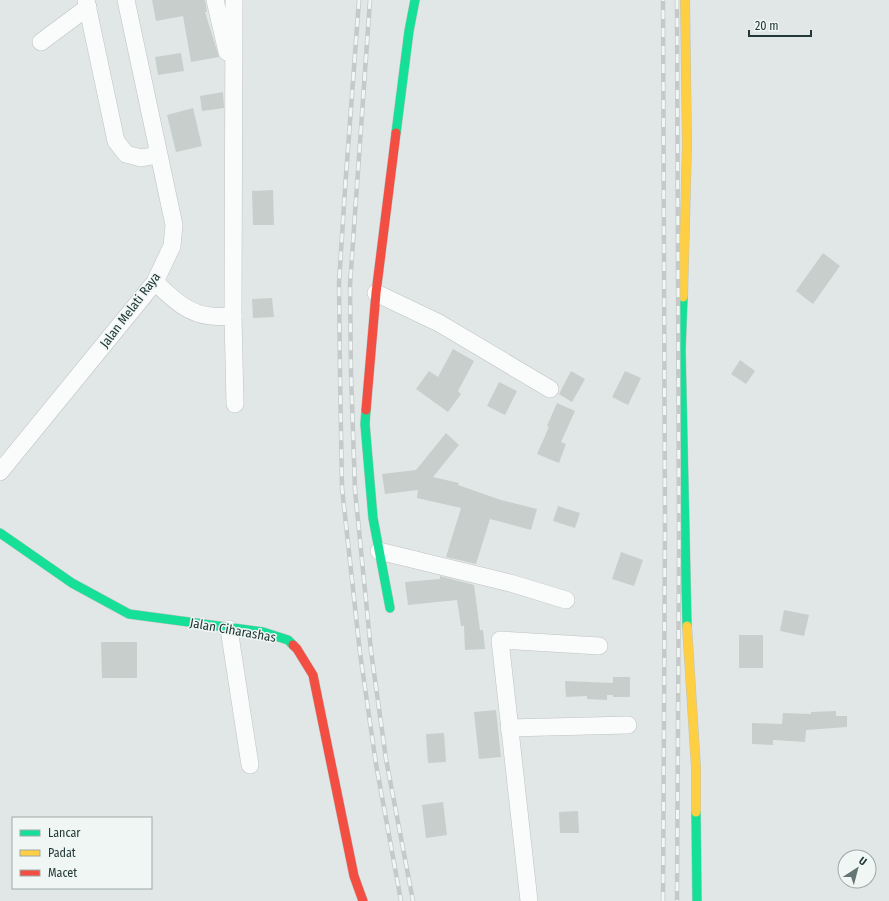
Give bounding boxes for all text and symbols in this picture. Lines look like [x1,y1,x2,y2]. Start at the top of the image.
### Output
scale bar [749,12,811,38]
text: 20 m [755,19,779,33]
street label: Jalan Melati Raya [97,269,163,351]
street label: Jalan Ciharashas [189,615,278,645]
legend [12,817,152,889]
text: Lancar [48,826,81,840]
text: Padat [48,846,76,860]
north arrow [837,849,877,889]
text: U [856,854,869,868]
text: Macet [48,866,77,880]

